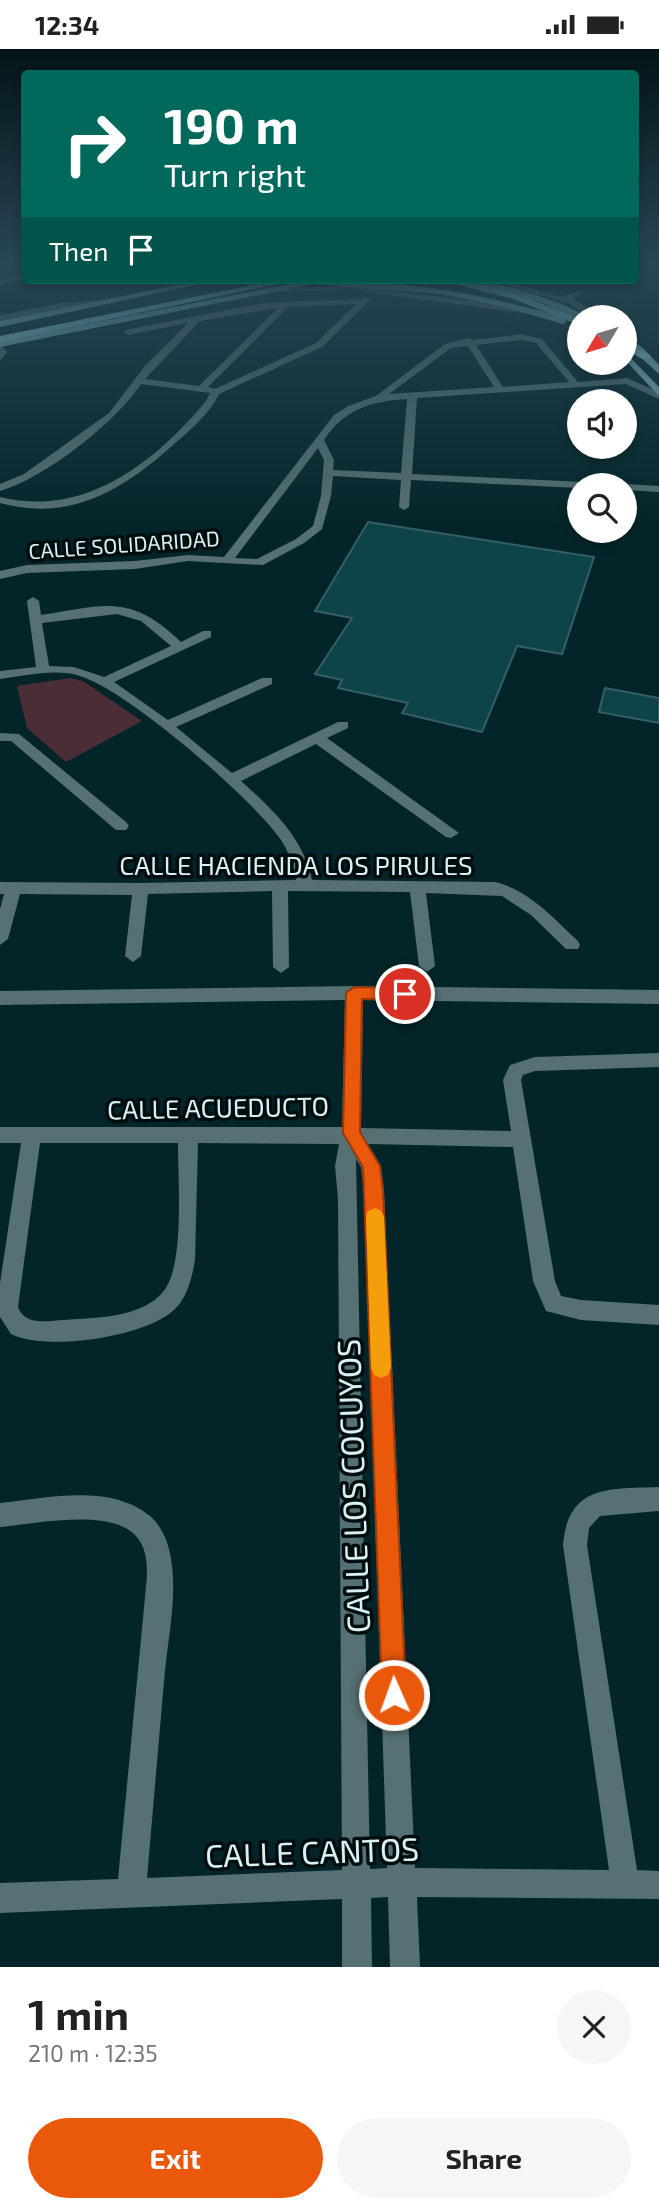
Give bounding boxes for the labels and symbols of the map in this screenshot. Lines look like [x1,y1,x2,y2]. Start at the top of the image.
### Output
north arrow [567,305,637,375]
street label: CALLE SOLIDARIDAD [28,525,220,563]
street label: CALLE HACIENDA LOS PIRULES [119,849,473,880]
pin [375,964,435,1024]
street label: CALLE ACUEDUCTO [107,1090,329,1124]
street label: CALLE LOS COCUYOS [328,1338,376,1634]
position arrow [357,1658,431,1732]
street label: CALLE CANTOS [204,1828,420,1874]

